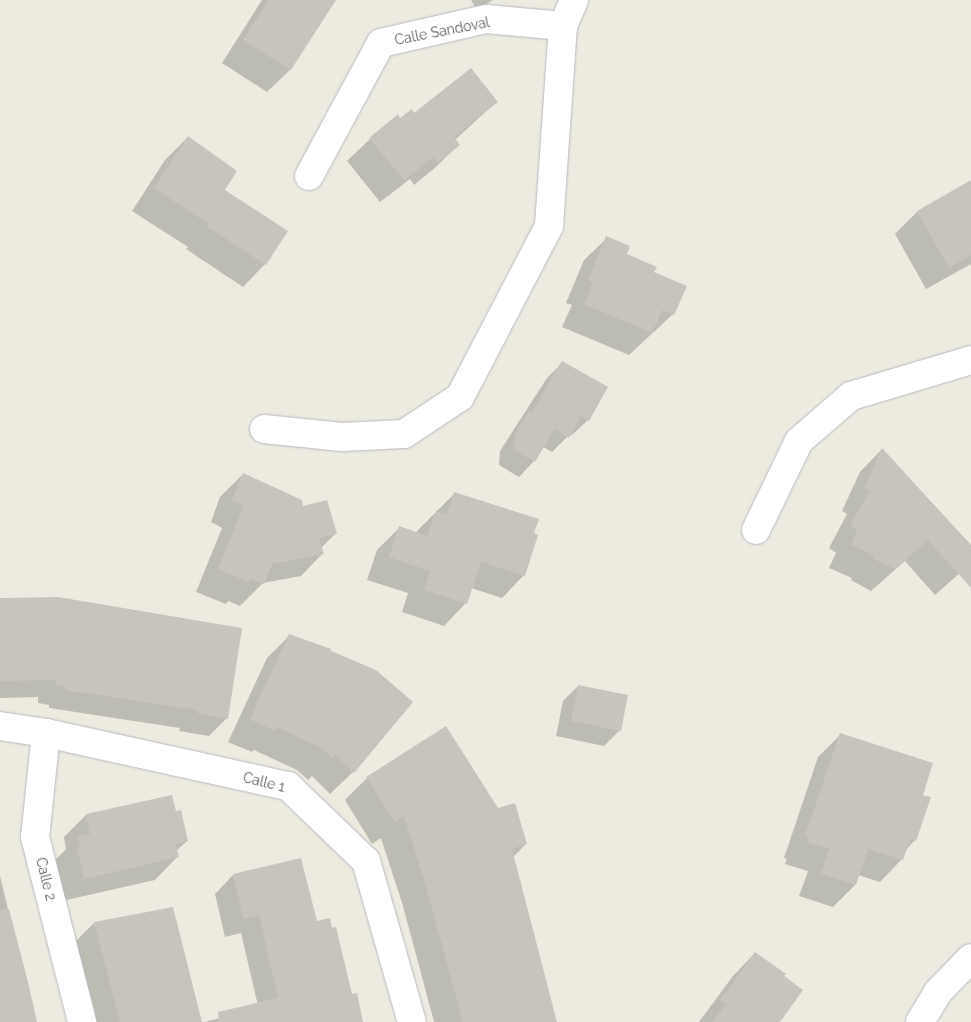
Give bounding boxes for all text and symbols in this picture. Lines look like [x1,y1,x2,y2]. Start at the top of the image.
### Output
street label: Calle Sandoval [393,14,491,48]
street label: Calle 1 [241,769,287,795]
street label: Calle 2 [33,856,59,902]

